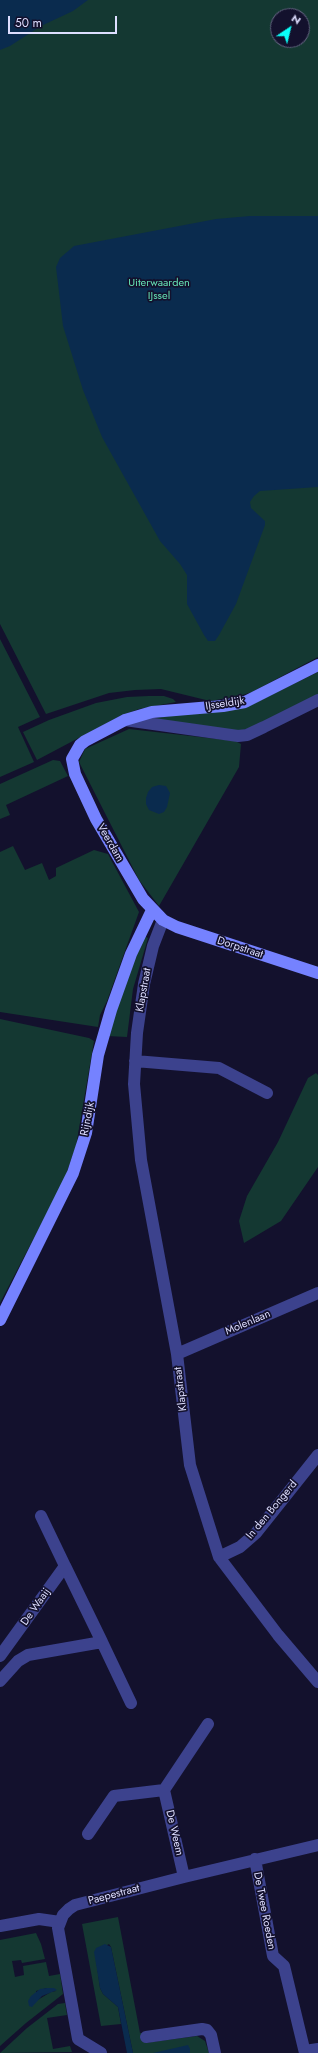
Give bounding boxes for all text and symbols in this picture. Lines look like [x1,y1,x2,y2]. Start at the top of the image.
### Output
scale bar [10,8,119,34]
north arrow [270,8,310,48]
text: N [288,10,304,28]
text: 50 m [15,14,42,32]
park label: Uiterwaarden IJssel [128,276,190,302]
street label: IJsseldijk [205,694,245,714]
street label: Veerdam [94,822,126,864]
street label: Dorpstraat [215,934,265,962]
street label: Klapstraat [134,967,154,1013]
street label: Rijndijk [78,1101,98,1137]
street label: Molenlaan [223,1308,273,1338]
street label: Klapstraat [172,1366,190,1412]
street label: In den Bongerd [244,1478,300,1542]
street label: De Waaij [18,1586,54,1628]
street label: De Weem [162,1809,186,1857]
street label: De Twee Roeden [250,1871,278,1951]
street label: Paepestraat [87,1882,141,1908]

